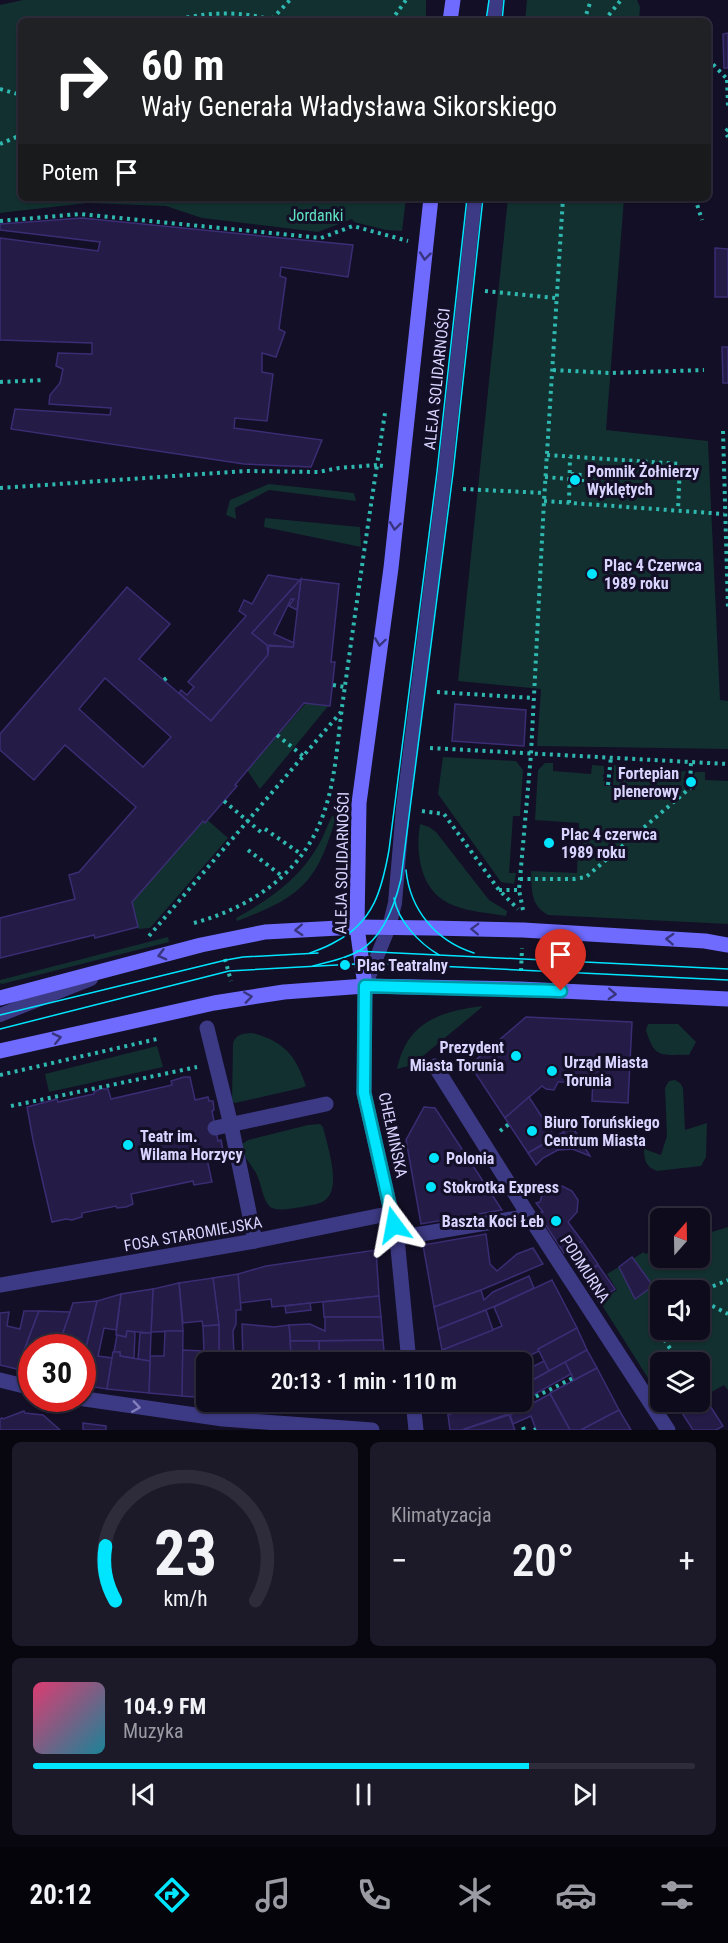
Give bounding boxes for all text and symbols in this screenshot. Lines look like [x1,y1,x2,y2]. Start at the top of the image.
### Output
text: 60 m [141,41,224,90]
icon: right [42,42,120,120]
text: Wały Generała Władysława Sikorskiego [141,91,557,123]
icon: arrive [110,156,143,189]
text: Potem [42,160,98,185]
park label: Jordanki [289,206,343,225]
one-way arrow [419,252,432,261]
street label: ALEJA SOLIDARNOŚCI [420,307,454,451]
place label: Pomnik Żołnierzy Wyklętych [587,462,699,499]
marker: Pomnik Żołnierzy Wyklętych [568,473,582,487]
one-way arrow [390,521,402,530]
place label: Plac 4 Czerwca 1989 roku [604,556,702,593]
marker: Plac 4 Czerwca 1989 roku [585,567,599,581]
one-way arrow [375,638,387,647]
place label: Fortepian plenerowy [614,764,679,801]
marker: Fortepian plenerowy [684,775,698,789]
street label: ALEJA SOLIDARNOŚCI [331,792,353,934]
place label: Plac 4 czerwca 1989 roku [561,825,658,862]
marker: Plac 4 czerwca 1989 roku [542,836,556,850]
one-way arrow [471,923,480,935]
one-way arrow [294,924,303,937]
pin [535,929,586,991]
one-way arrow [665,933,674,946]
icon: arrive [544,938,577,971]
one-way arrow [157,948,167,961]
place label: Plac Teatralny [357,956,448,975]
marker: Plac Teatralny [338,958,352,972]
one-way arrow [608,987,617,1000]
one-way arrow [243,992,252,1004]
one-way arrow [52,1033,62,1046]
place label: Prezydent Miasta Torunia [410,1038,504,1075]
marker: Prezydent Miasta Torunia [509,1049,523,1063]
place label: Urząd Miasta Torunia [564,1053,649,1090]
marker: Urząd Miasta Torunia [545,1064,559,1078]
street label: CHEŁMIŃSKA [375,1091,411,1179]
place label: Biuro Toruńskiego Centrum Miasta [544,1113,660,1150]
marker: Biuro Toruńskiego Centrum Miasta [525,1124,539,1138]
place label: Teatr im. Wilama Horzycy [140,1127,243,1164]
marker: Teatr im. Wilama Horzycy [121,1138,135,1152]
place label: Polonia [446,1149,495,1168]
marker: Polonia [427,1151,441,1165]
place label: Stokrotka Express [443,1178,559,1197]
marker: Stokrotka Express [424,1180,438,1194]
position arrow [362,1193,426,1257]
north arrow [650,1208,710,1268]
map controls [650,1208,710,1412]
street label: FOSA STAROMIEJSKA [122,1212,264,1256]
place label: Baszta Koci Łeb [442,1212,544,1231]
marker: Baszta Koci Łeb [549,1214,563,1228]
street label: PODMURNA [556,1232,614,1306]
button: sound [650,1280,710,1340]
speed limit sign: 30 [18,1334,96,1412]
button: layers [650,1352,710,1412]
text: 20:13 · 1 min · 110 m [271,1369,457,1394]
one-way arrow [131,1400,140,1413]
text: Klimatyzacja [391,1503,492,1527]
text: 23 [153,1517,217,1590]
text: 20° [512,1534,574,1587]
text: − [391,1541,408,1580]
text: + [679,1541,695,1580]
text: km/h [163,1586,207,1611]
text: 104.9 FM [123,1694,206,1719]
text: Muzyka [123,1719,183,1743]
icon: previous [127,1778,160,1811]
icon: pause [347,1778,380,1811]
icon: next [568,1778,601,1811]
icon: directions [151,1874,193,1916]
icon: music [252,1874,294,1916]
icon: phone [353,1874,395,1916]
icon: climate [454,1874,496,1916]
icon: car [555,1874,597,1916]
icon: filters [656,1874,698,1916]
text: 20:12 [30,1879,92,1911]

